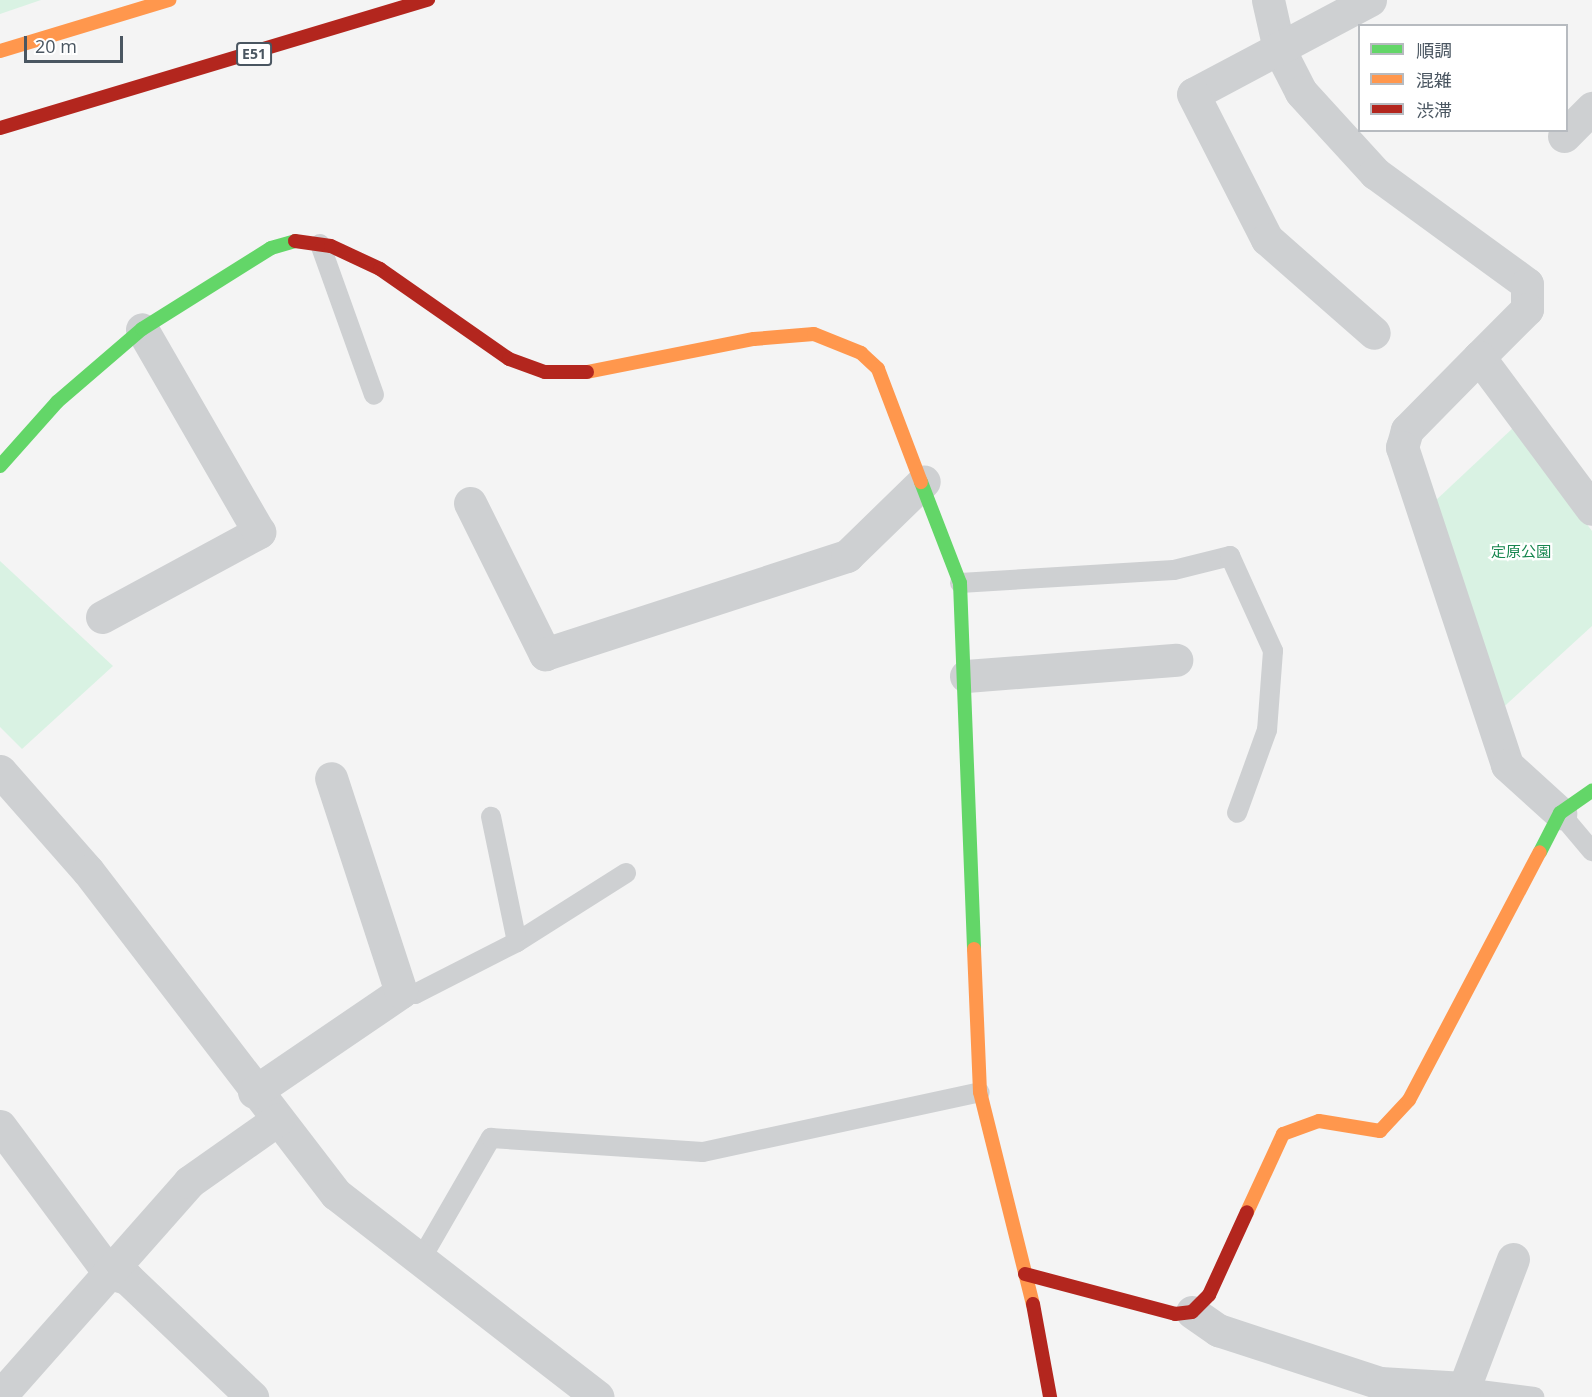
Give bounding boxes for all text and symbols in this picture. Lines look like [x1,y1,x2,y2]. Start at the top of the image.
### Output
scale bar [27,24,126,62]
legend [1358,24,1568,132]
text: 20 m [35,34,77,58]
text: 順調 [1416,38,1452,62]
road number: E51 [236,43,272,65]
text: 混雑 [1416,68,1452,92]
text: 渋滞 [1416,98,1452,122]
park label: 定原公園 [1491,543,1551,561]

